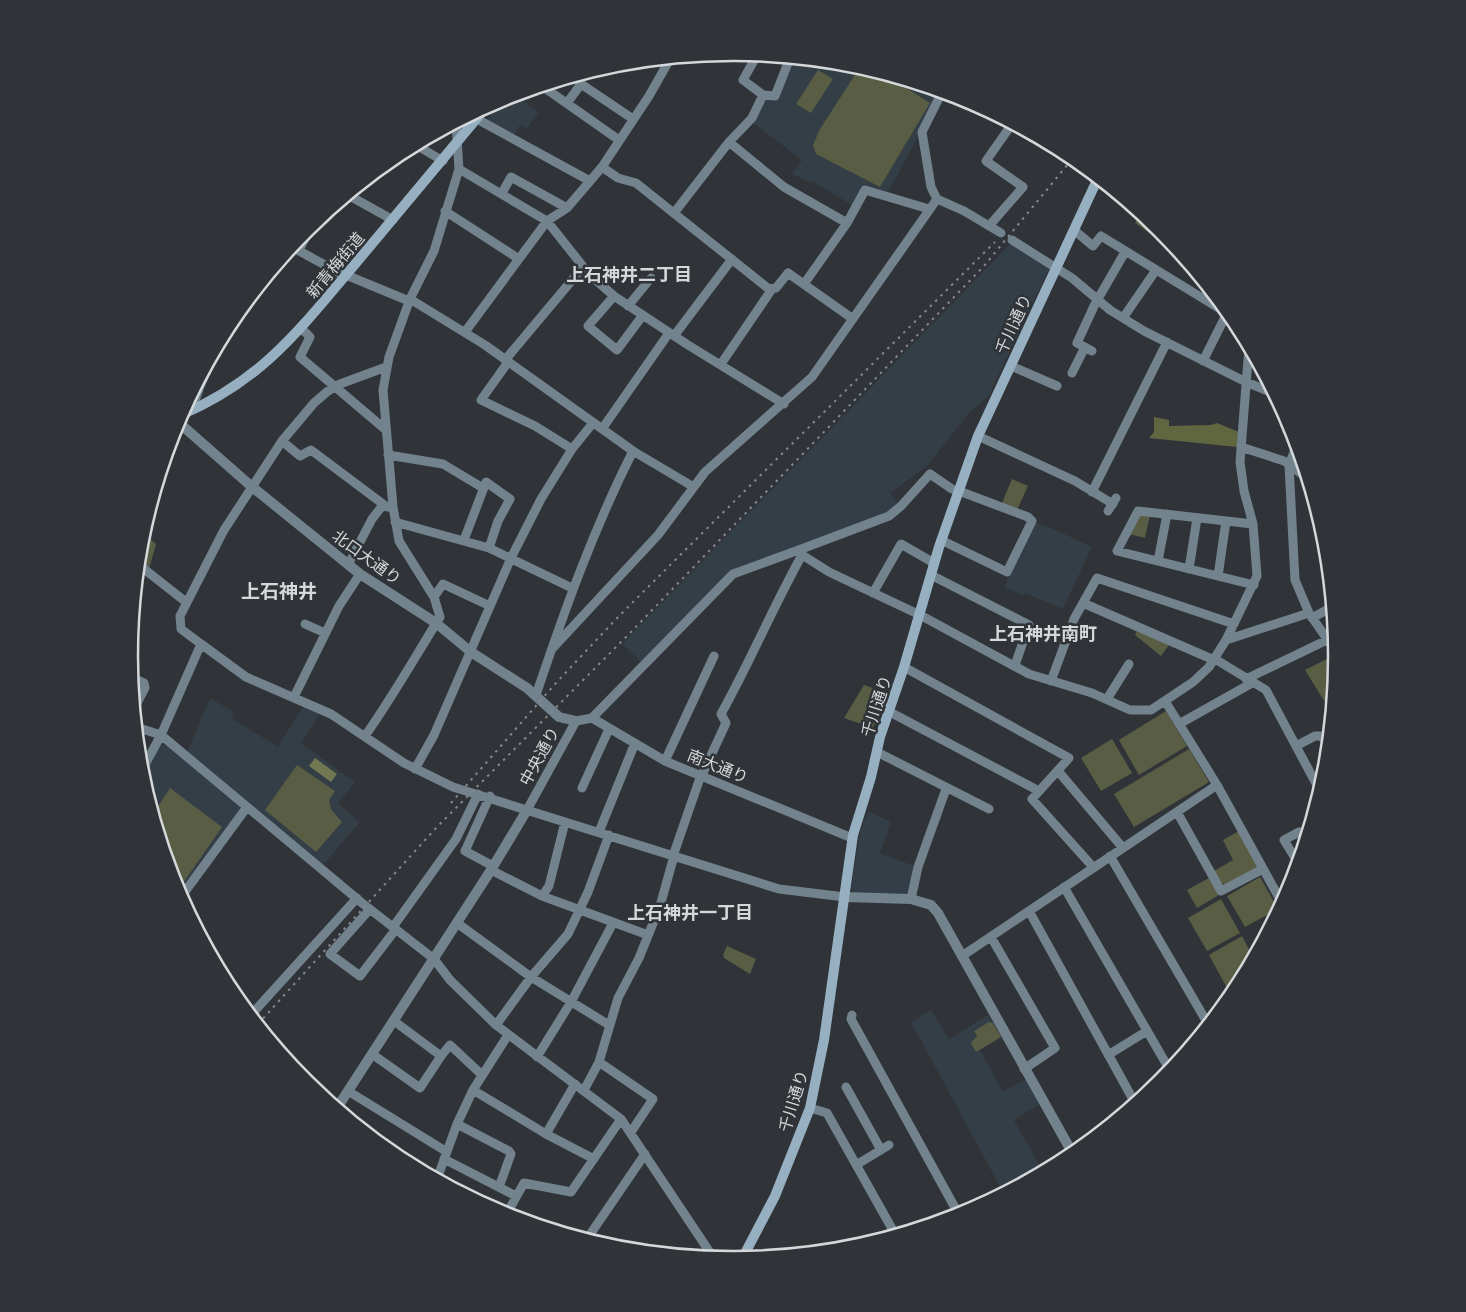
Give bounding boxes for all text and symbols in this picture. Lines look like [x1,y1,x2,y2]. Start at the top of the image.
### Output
street label: 新青梅街道 [302,229,368,302]
district label: 上石神井二丁目 [566,264,692,285]
street label: 千川通り [991,291,1036,357]
street label: 北口大通り [329,526,405,589]
district label: 上石神井 [241,580,317,603]
district label: 上石神井南町 [989,623,1097,644]
street label: 千川通り [858,673,895,740]
street label: 中央通り [516,724,563,789]
street label: 南大通り [685,746,751,787]
district label: 上石神井一丁目 [627,902,753,923]
street label: 千川通り [775,1068,812,1135]

